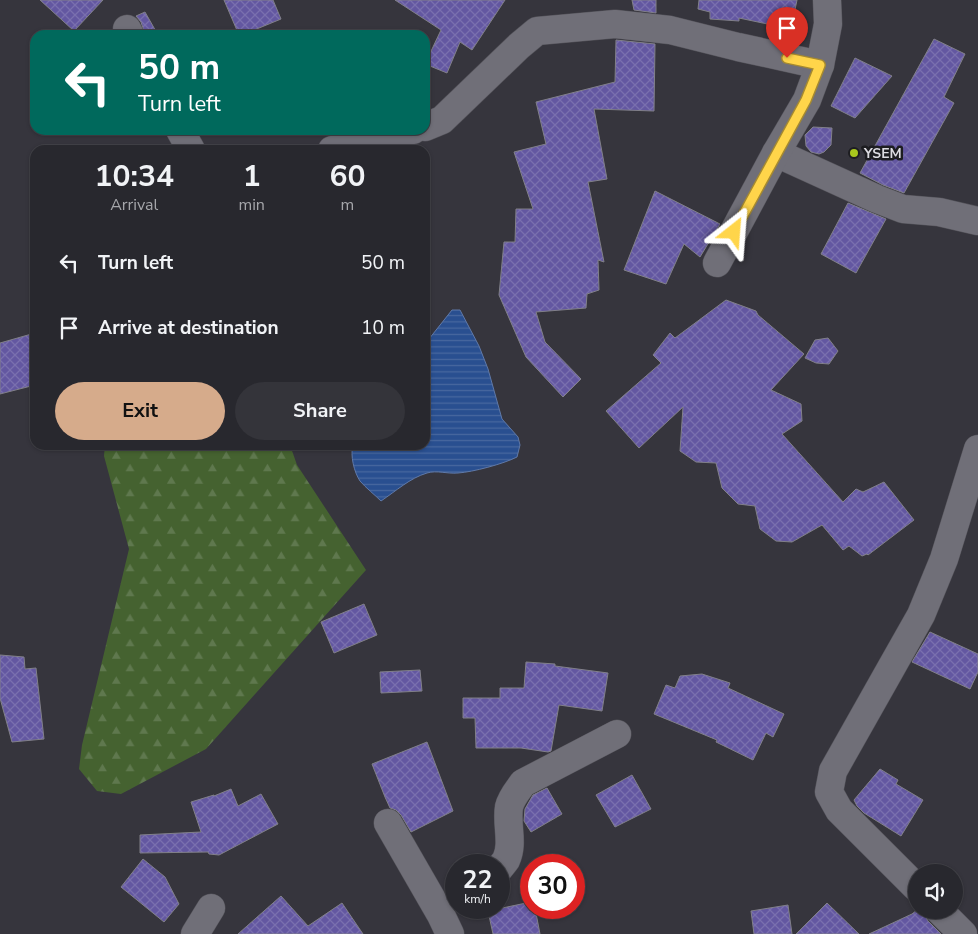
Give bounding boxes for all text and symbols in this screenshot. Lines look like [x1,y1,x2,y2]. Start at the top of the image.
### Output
pin [766,7,808,58]
icon: arrive [773,14,801,42]
text: 50 m [138,44,220,91]
icon: left [55,50,120,115]
text: Turn left [138,89,221,119]
place label: YSEM [863,144,902,163]
marker: YSEM [848,147,860,159]
text: 10:34 [95,156,174,197]
text: 1 [243,156,261,197]
text: 60 [329,156,365,197]
text: Arrival [110,194,158,216]
text: min [238,194,265,216]
text: m [341,194,354,216]
position arrow [707,205,759,257]
icon: left [55,249,83,277]
text: Turn left [98,250,173,276]
text: 50 m [361,250,405,276]
icon: arrive [55,314,83,342]
text: Arrive at destination [98,315,279,341]
text: 10 m [361,315,405,341]
button: Exit [55,382,225,440]
button: Share [235,382,405,440]
speed limit sign: 30 [520,854,585,919]
text: 22 [462,863,493,897]
map controls [908,864,963,919]
button: sound [908,864,963,919]
text: km/h [464,891,491,907]

